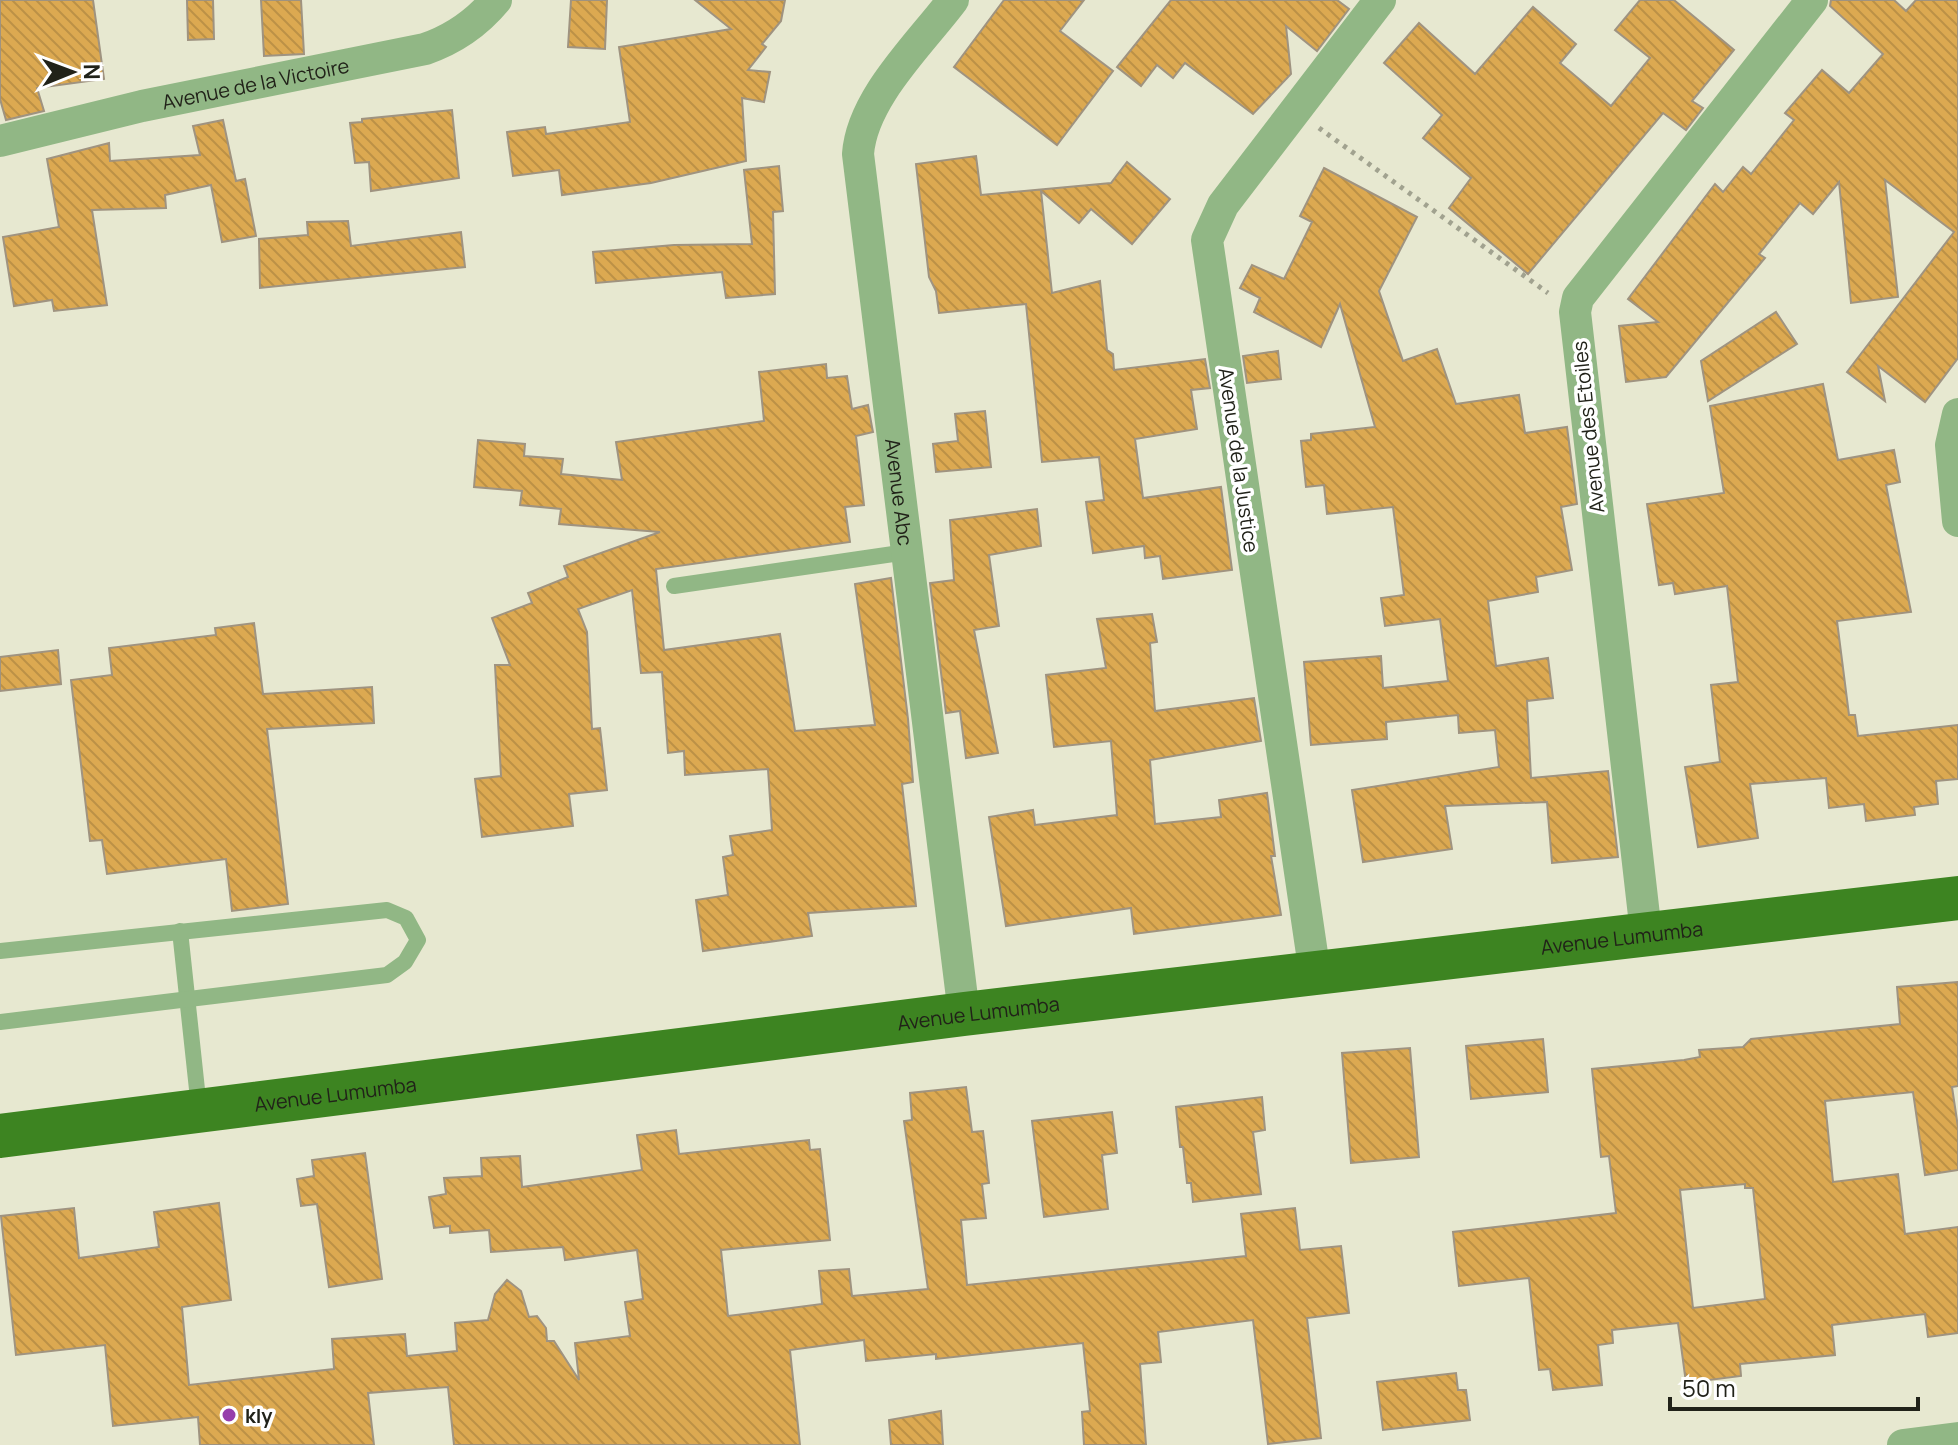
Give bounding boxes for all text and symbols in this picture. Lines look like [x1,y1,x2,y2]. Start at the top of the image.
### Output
north arrow [32,32,112,112]
street label: Avenue de la Victoire [160,51,351,115]
text: N [77,63,107,80]
street label: Avenue des Etoiles [1566,340,1610,514]
street label: Avenue de la Justice [1213,366,1265,554]
street label: Avenue Abc [880,437,920,547]
street label: Avenue Lumumba [1539,914,1705,960]
street label: Avenue Lumumba [895,989,1061,1036]
street label: Avenue Lumumba [253,1070,418,1117]
scale bar [1670,1361,1918,1411]
text: 50 m [1682,1371,1736,1404]
place label: kly [245,1402,273,1429]
marker: kly [220,1406,238,1424]

